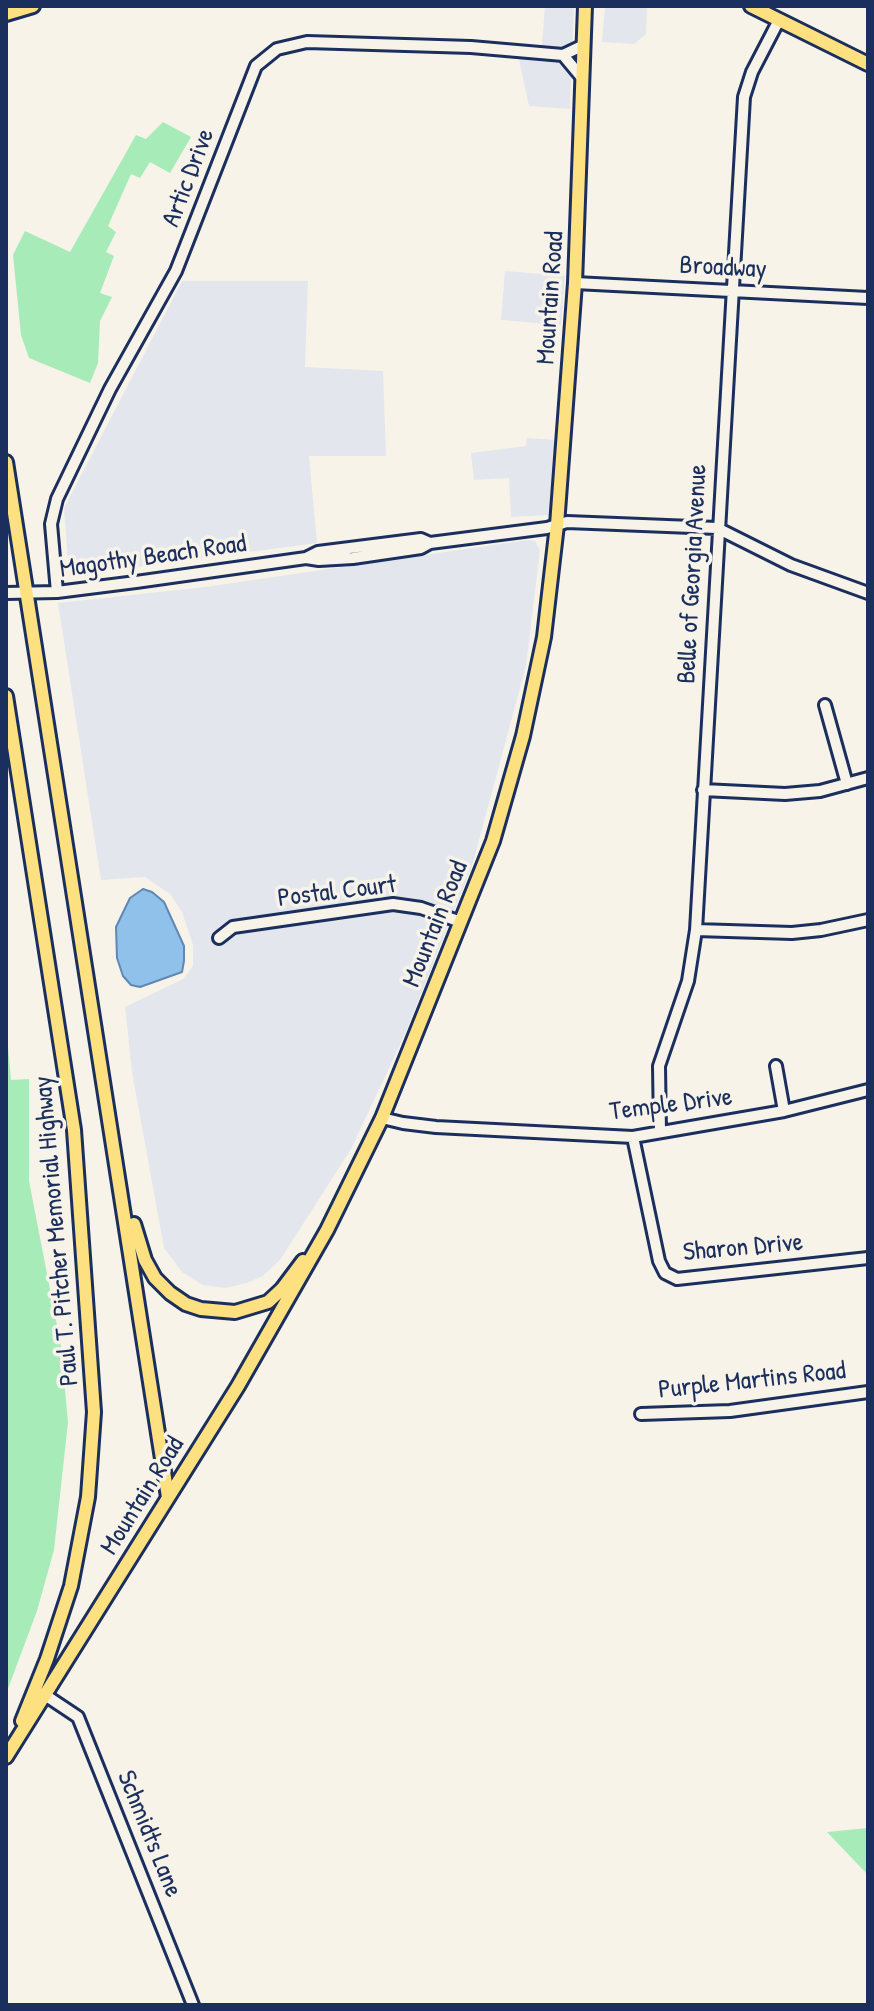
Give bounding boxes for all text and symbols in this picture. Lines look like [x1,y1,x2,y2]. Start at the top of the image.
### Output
street label: Artic Drive [156,125,222,231]
street label: Mountain Road [531,230,571,366]
street label: Broadway [679,250,767,286]
street label: Belle of Georgia Avenue [672,463,714,685]
street label: Magothy Beach Road [58,528,248,586]
street label: Mountain Road [397,856,475,992]
street label: Postal Court [276,869,398,915]
street label: Paul T. Pitcher Memorial Highway [28,1075,86,1387]
street label: Temple Drive [608,1082,734,1128]
street label: Sharon Drive [682,1227,804,1269]
street label: Purple Martins Road [657,1356,847,1406]
street label: Mountain Road [94,1431,192,1561]
street label: Schmidts Lane [110,1766,188,1902]

